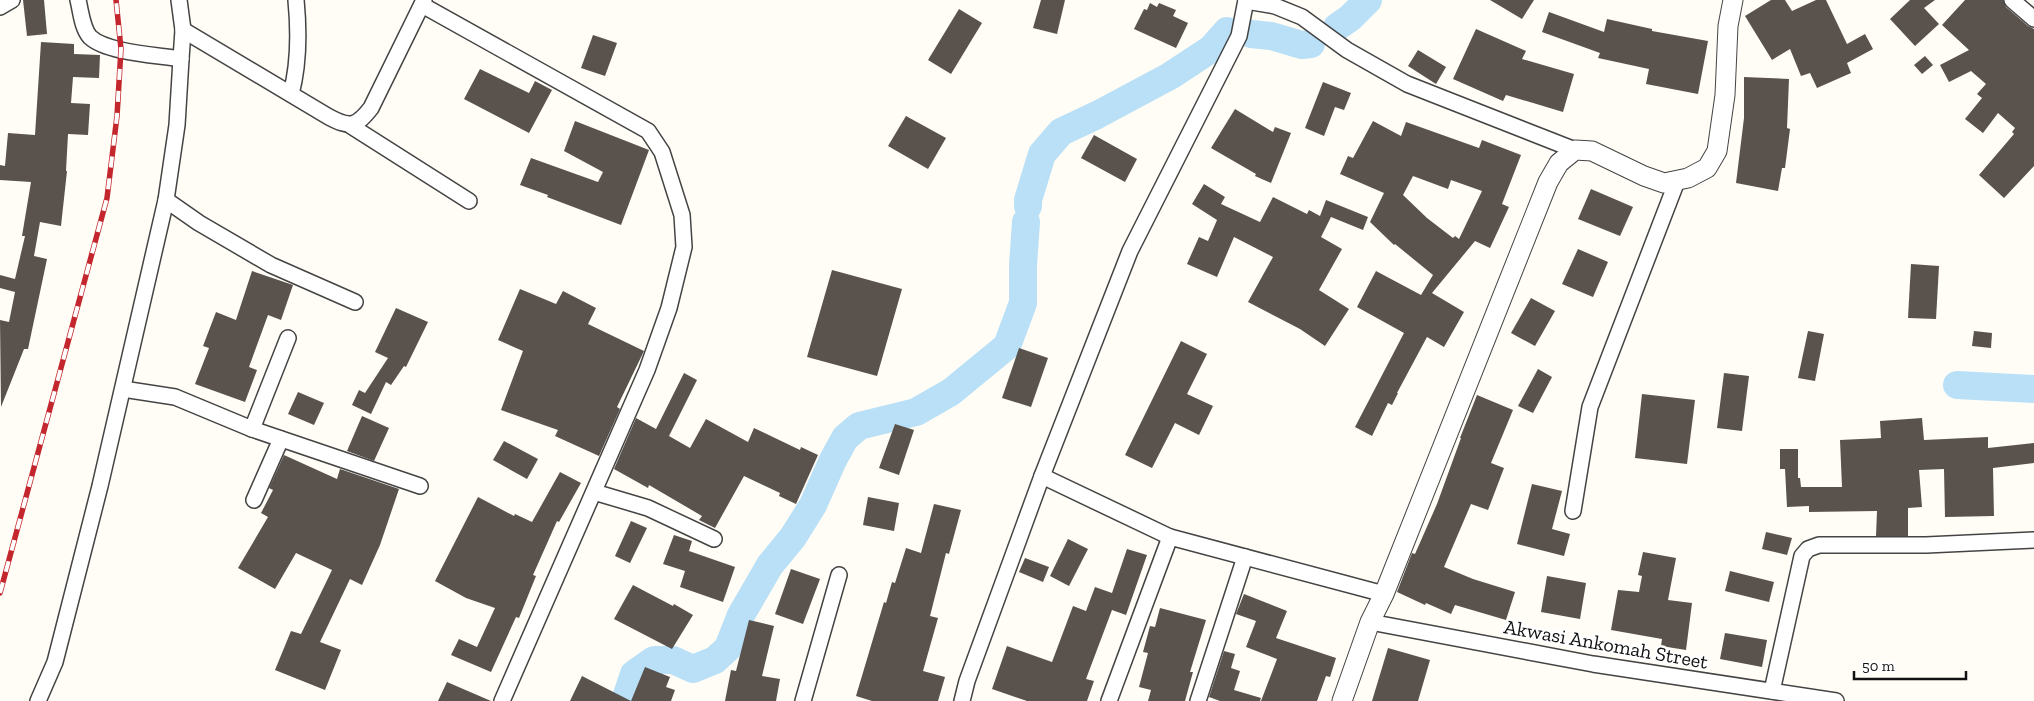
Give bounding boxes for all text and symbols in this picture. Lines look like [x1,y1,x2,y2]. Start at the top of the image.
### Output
street label: Akwasi Ankomah Street [1502,614,1710,674]
scale bar [1854,648,1966,680]
text: 50 m [1862,657,1895,675]

